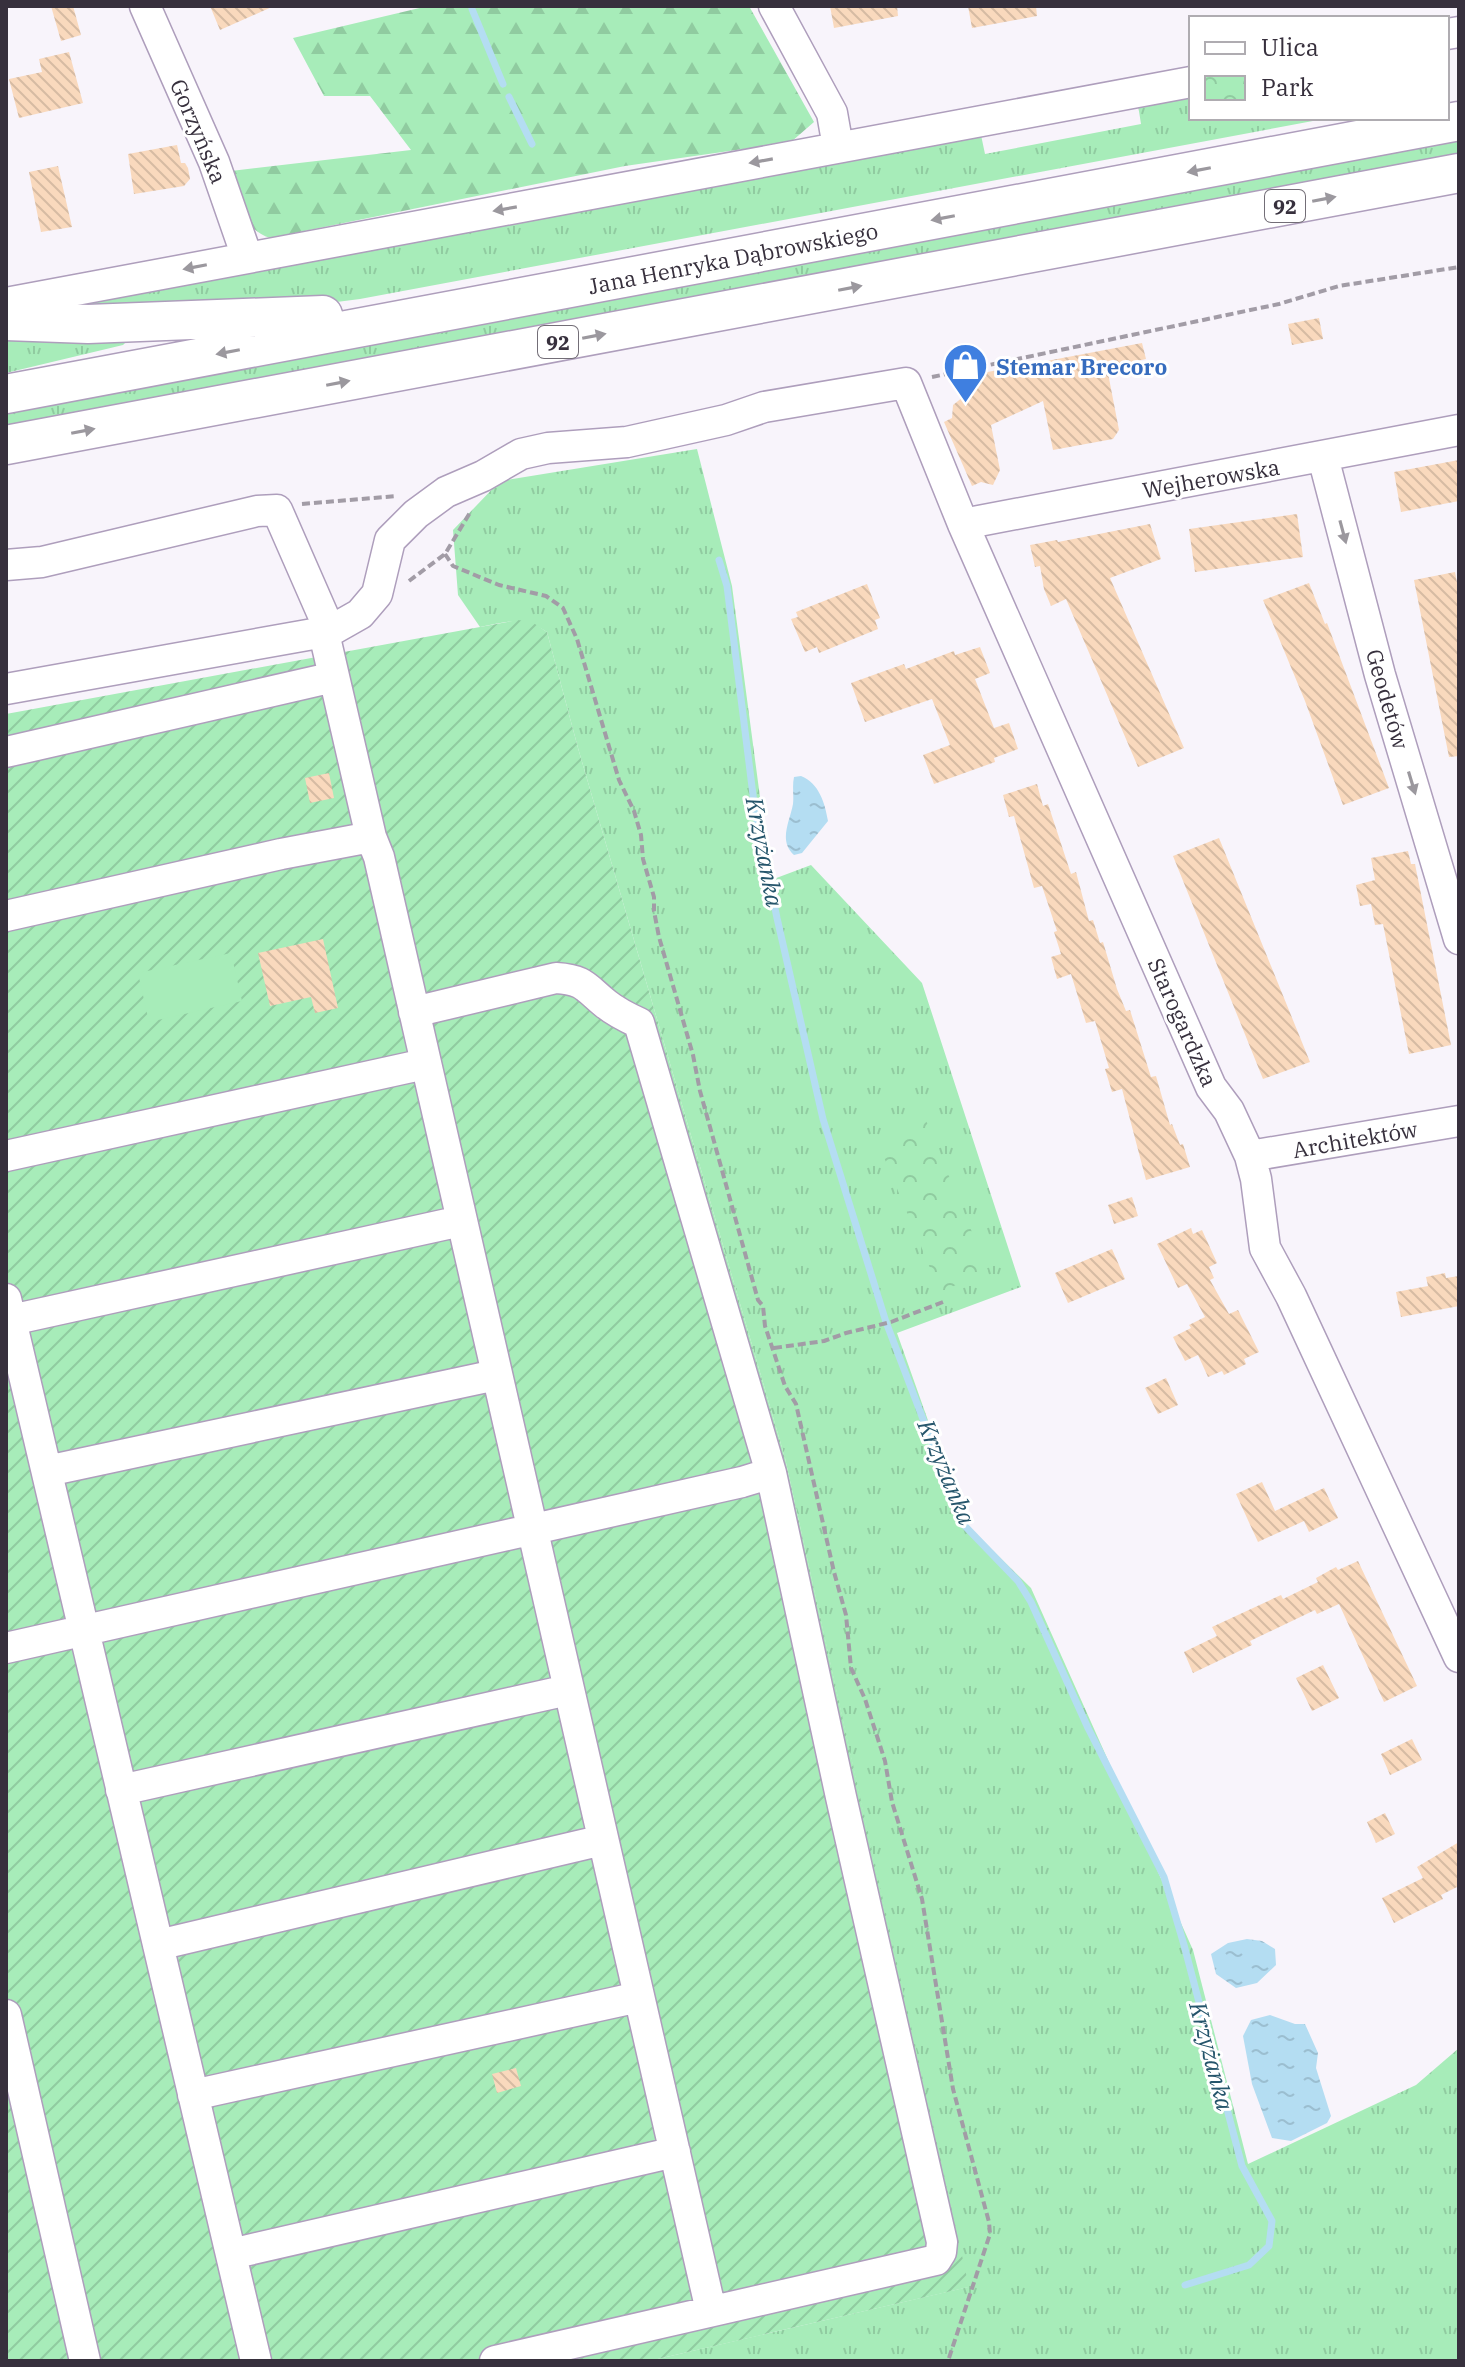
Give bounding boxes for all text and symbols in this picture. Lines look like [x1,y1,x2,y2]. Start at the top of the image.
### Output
legend [1189,16,1449,120]
text: Ulica [1261,31,1319,63]
text: Park [1261,71,1313,103]
street label: Gorzyńska [164,74,234,188]
one-way arrow [748,156,773,168]
one-way arrow [1186,165,1211,177]
road number: 92 [1265,190,1305,222]
one-way arrow [1312,192,1337,204]
one-way arrow [492,203,517,215]
one-way arrow [931,213,956,225]
street label: Jana Henryka Dąbrowskiego [586,216,880,300]
one-way arrow [182,262,207,274]
one-way arrow [837,282,862,294]
road number: 92 [538,326,578,358]
one-way arrow [582,329,607,341]
shop icon: Stemar Brecoro [941,342,989,405]
one-way arrow [215,347,240,359]
place label: Stemar Brecoro [996,352,1167,381]
one-way arrow [326,377,351,389]
one-way arrow [70,424,95,436]
street label: Wejherowska [1140,452,1282,504]
one-way arrow [1337,520,1349,545]
street label: Geodetów [1360,646,1416,752]
one-way arrow [1406,771,1419,795]
water label: Krzyżanka [738,793,791,910]
street label: Starogardzka [1142,953,1224,1091]
street label: Architektów [1290,1114,1420,1164]
water label: Krzyżanka [910,1414,983,1529]
water label: Krzyżanka [1182,1997,1242,2114]

